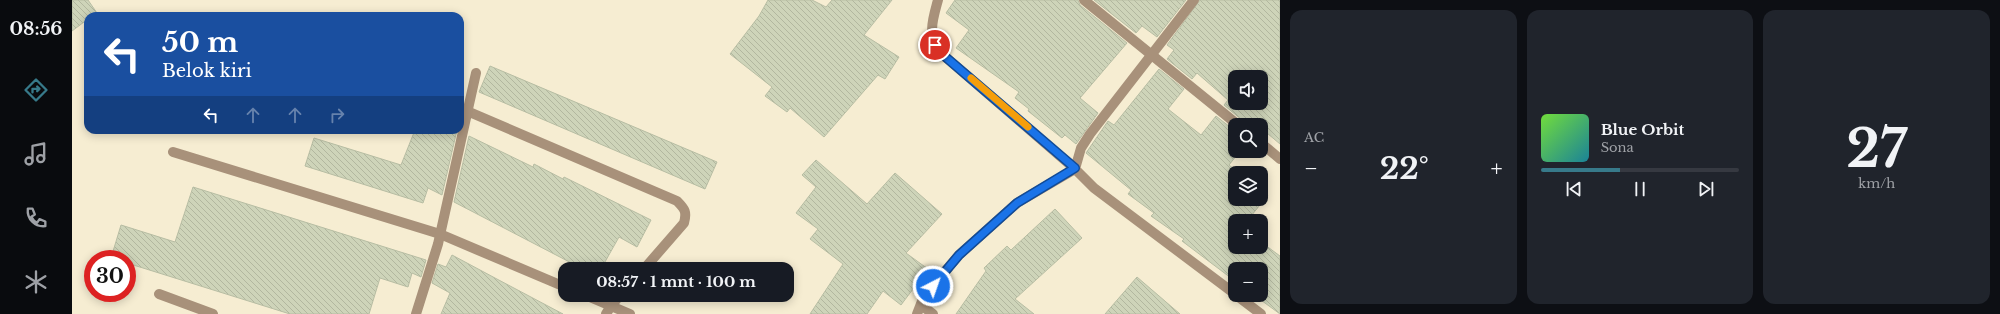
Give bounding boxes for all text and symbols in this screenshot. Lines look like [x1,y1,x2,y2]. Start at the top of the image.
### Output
text: 08:56 [10,18,62,40]
text: 50 m [162,25,238,60]
icon: left [96,28,148,80]
pin [918,28,952,62]
icon: arrive [924,34,946,56]
text: Belok kiri [162,60,252,82]
map controls [1228,70,1268,302]
button: sound [1228,70,1268,110]
icon: directions [22,76,50,104]
icon: left [200,104,222,126]
icon: ahead [242,104,264,126]
icon: ahead [284,104,306,126]
icon: right [326,104,348,126]
text: 27 [1846,117,1907,181]
button: search [1228,118,1268,158]
text: Blue Orbit [1601,120,1684,139]
text: AC [1304,129,1324,146]
text: Sona [1601,139,1634,156]
icon: music [22,140,50,168]
text: 22° [1380,150,1429,187]
text: − [1304,155,1318,182]
text: + [1491,155,1503,182]
button: layers [1228,166,1268,206]
text: km/h [1858,175,1895,192]
icon: previous [1563,178,1585,200]
icon: pause [1629,178,1651,200]
icon: next [1695,178,1717,200]
icon: phone [22,204,50,232]
button: + [1228,214,1268,254]
speed limit sign: 30 [84,250,136,302]
button: − [1228,262,1268,302]
position arrow [912,265,954,307]
icon: climate [22,268,50,296]
text: 08:57 · 1 mnt · 100 m [596,272,756,291]

